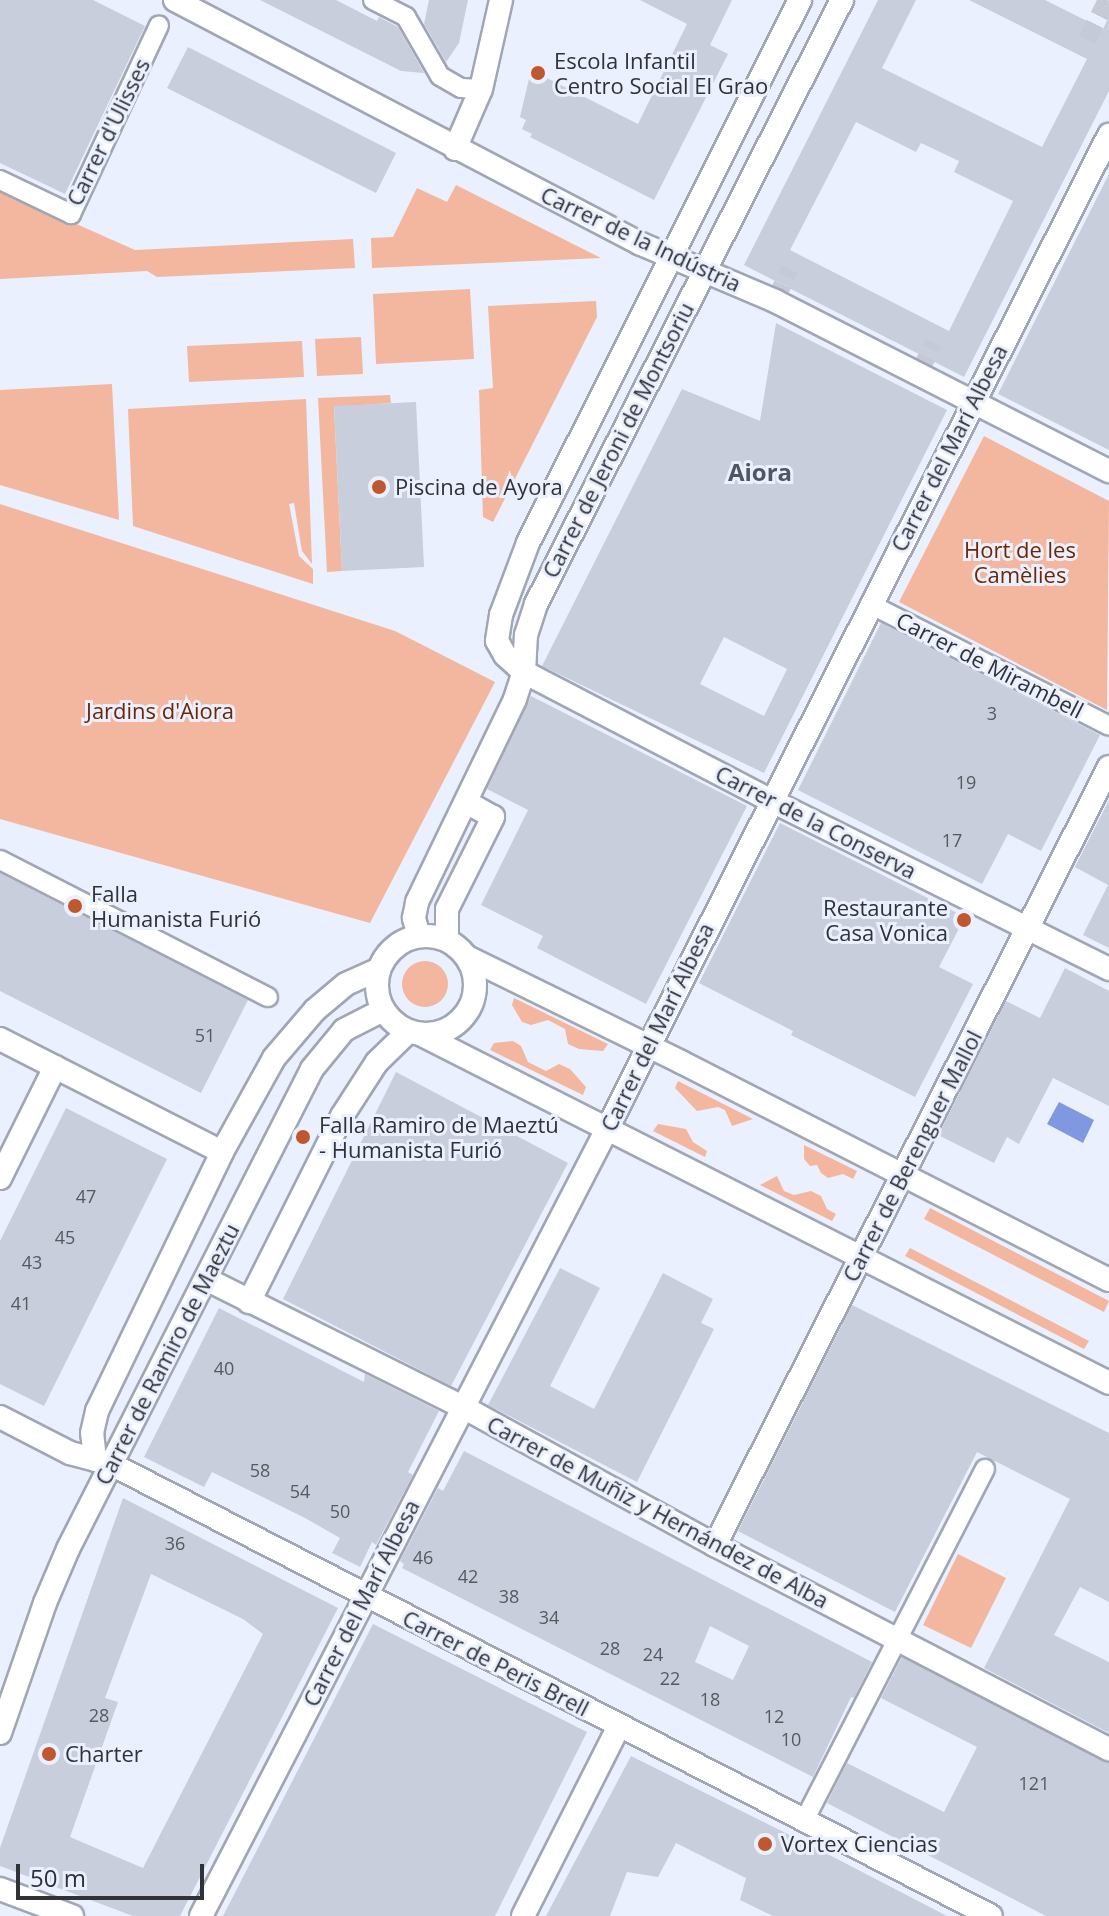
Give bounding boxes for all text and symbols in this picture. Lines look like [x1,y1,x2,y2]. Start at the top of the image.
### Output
place label: Escola Infantil Centro Social El Grao [554,47,768,98]
street label: Carrer d'Ulisses [61,54,155,210]
marker: Escola Infantil Centro Social El Grao [529,64,547,82]
street label: Carrer de la Indústria [537,181,745,297]
street label: Carrer de Jeroni de Montsoriu [537,298,699,582]
street label: Carrer del Marí Albesa [885,340,1013,556]
district label: Aiora [728,458,792,486]
place label: Piscina de Ayora [395,474,563,500]
marker: Piscina de Ayora [370,478,388,496]
park label: Hort de les Camèlies [964,536,1076,588]
street label: Carrer de Mirambell [892,606,1088,724]
park label: Jardins d'Aiora [86,698,234,724]
house number: 3 [987,702,997,724]
street label: Carrer de la Conserva [711,760,921,884]
house number: 19 [956,771,976,793]
house number: 17 [942,829,962,851]
place label: Falla Humanista Furió [91,880,261,932]
place label: Restaurante Casa Vonica [823,894,948,946]
marker: Falla Humanista Furió [66,897,84,915]
marker: Restaurante Casa Vonica [955,911,973,929]
street label: Carrer del Marí Albesa [595,919,719,1135]
house number: 51 [195,1024,215,1046]
street label: Carrer de Berenguer Mallol [837,1026,987,1286]
place label: Falla Ramiro de Maeztú - Humanista Furió [319,1111,559,1162]
marker: Falla Ramiro de Maeztú - Humanista Furió [294,1128,312,1146]
house number: 47 [76,1185,96,1207]
street label: Carrer de Ramiro de Maeztu [89,1219,245,1489]
house number: 45 [55,1226,75,1248]
house number: 43 [22,1251,42,1273]
house number: 41 [11,1292,31,1314]
house number: 40 [214,1357,234,1379]
street label: Carrer de Muñiz y Hernández de Alba [483,1410,833,1614]
house number: 58 [250,1459,270,1481]
house number: 54 [290,1480,310,1502]
street label: Carrer del Marí Albesa [297,1495,425,1711]
house number: 50 [330,1500,350,1522]
house number: 36 [165,1532,185,1554]
house number: 46 [413,1546,433,1568]
house number: 42 [458,1565,478,1587]
house number: 38 [499,1585,519,1607]
street label: Carrer de Peris Brell [398,1605,594,1721]
house number: 34 [539,1606,559,1628]
house number: 28 [600,1637,620,1659]
house number: 24 [643,1643,663,1665]
house number: 22 [660,1667,680,1689]
house number: 18 [700,1688,720,1710]
house number: 28 [89,1704,109,1726]
house number: 12 [764,1705,784,1727]
house number: 10 [781,1728,801,1750]
place label: Charter [65,1741,143,1767]
marker: Charter [40,1745,58,1763]
house number: 121 [1019,1772,1049,1794]
place label: Vortex Ciencias [781,1831,938,1857]
marker: Vortex Ciencias [756,1835,774,1853]
scale bar [20,1848,208,1898]
text: 50 m [30,1861,86,1894]

